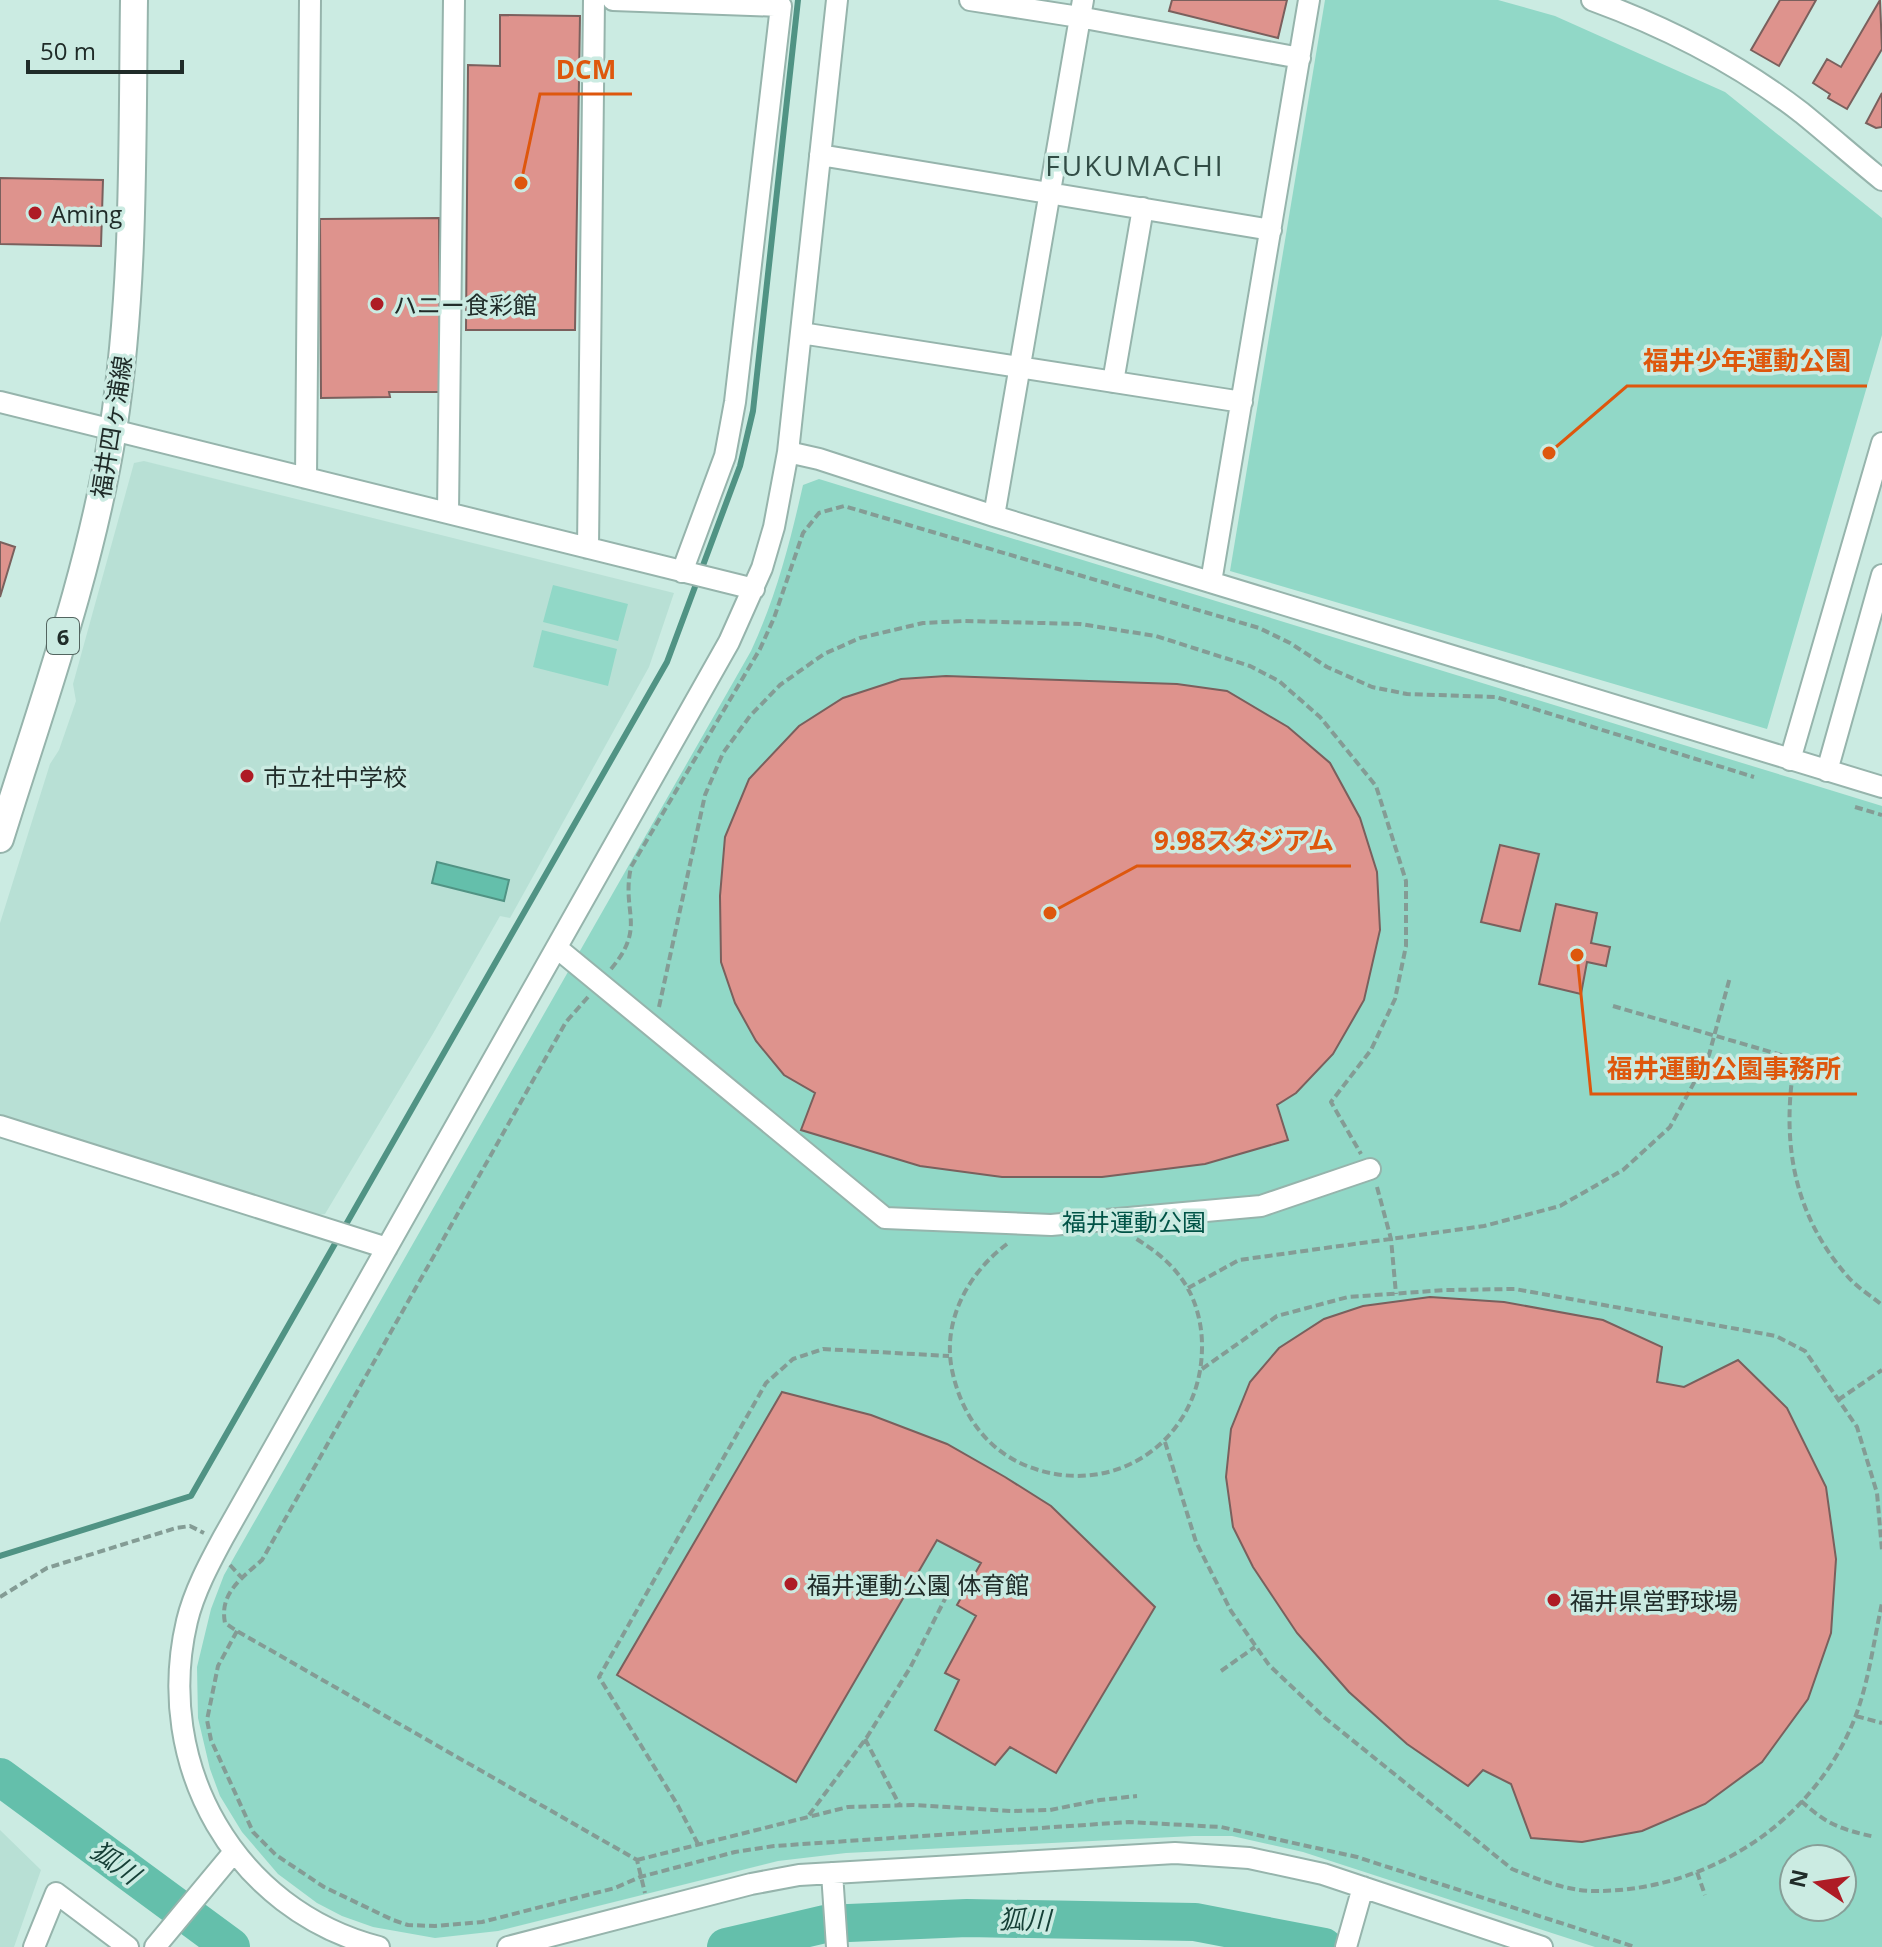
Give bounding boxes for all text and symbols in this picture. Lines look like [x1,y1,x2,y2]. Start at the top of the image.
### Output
scale bar [28,24,182,74]
text: 50 m [40,34,96,67]
callout: DCM [540,44,632,94]
text: DCM [556,51,616,87]
district label: FUKUMACHI [1045,146,1225,184]
place label: Aming [51,197,122,230]
marker: Aming [26,204,44,222]
place label: ハニー食彩館 [393,288,537,321]
marker: ハニー食彩館 [368,295,386,313]
callout: 福井少年運動公園 [1627,336,1867,386]
text: 福井少年運動公園 [1643,342,1851,378]
street label: 福井四ヶ浦線 [83,353,139,501]
road number: 6 [47,618,79,654]
place label: 市立社中学校 [263,760,407,793]
marker: 市立社中学校 [238,767,256,785]
callout: 9.98スタジアム [1137,816,1351,866]
text: 9.98スタジアム [1154,822,1334,858]
callout: 福井運動公園事務所 [1591,1044,1857,1094]
text: 福井運動公園事務所 [1607,1050,1841,1086]
park label: 福井運動公園 [1062,1205,1206,1238]
place label: 福井運動公園 体育館 [807,1568,1029,1601]
marker: 福井運動公園 体育館 [782,1575,800,1593]
place label: 福井県営野球場 [1570,1584,1738,1617]
marker: 福井県営野球場 [1545,1591,1563,1609]
water label: 狐川 [84,1832,150,1894]
north arrow [1778,1843,1858,1923]
text: N [1781,1866,1814,1890]
water label: 狐川 [999,1901,1054,1938]

